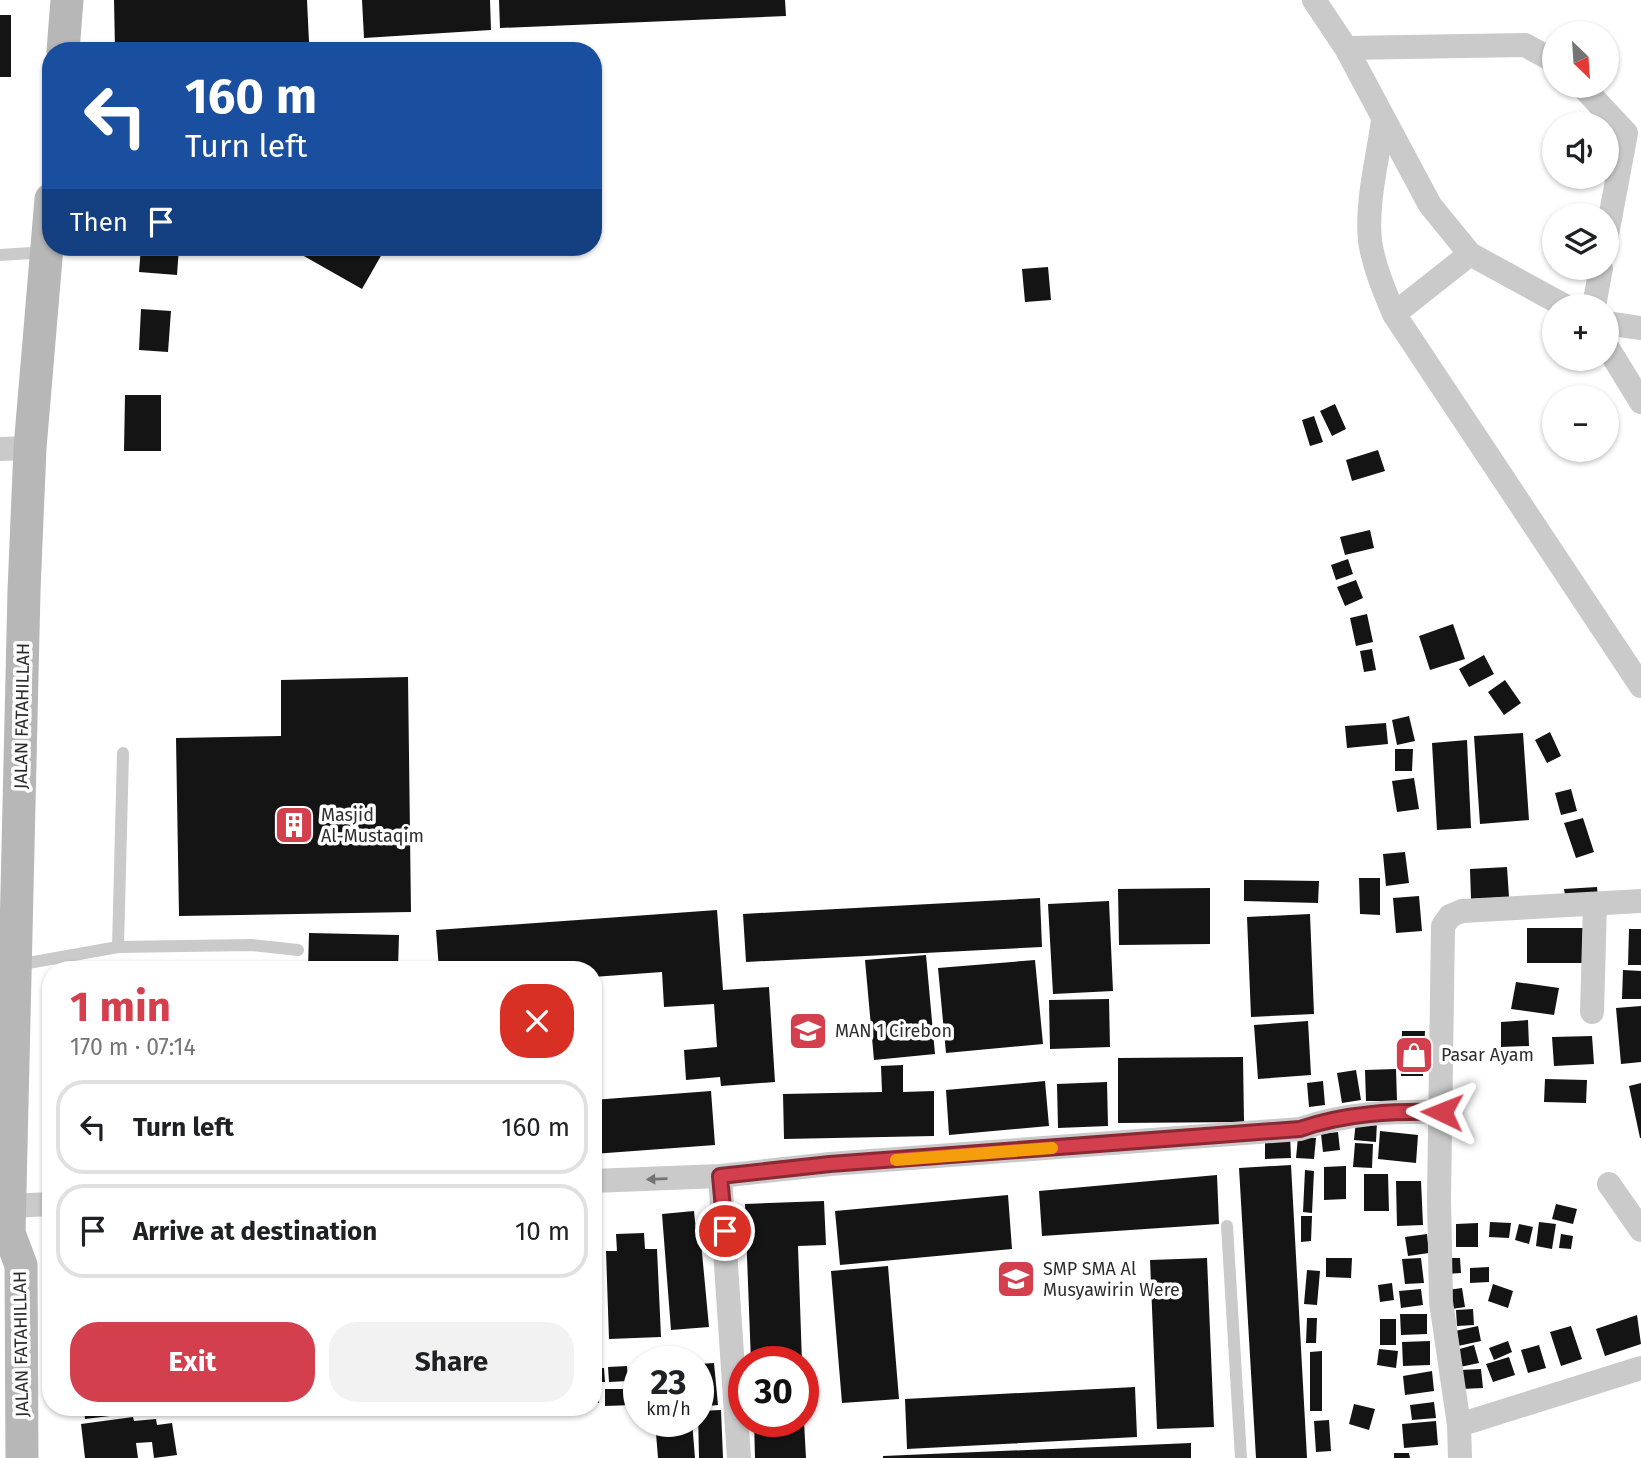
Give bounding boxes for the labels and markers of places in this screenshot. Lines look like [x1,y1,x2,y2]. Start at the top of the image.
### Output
building icon: Masjid Al-Mustaqim [273,804,315,846]
place label: Masjid Al-Mustaqim [321,804,424,847]
school or university icon: MAN 1 Cirebon [787,1010,829,1052]
place label: MAN 1 Cirebon [835,1020,952,1042]
shop icon: Pasar Ayam [1393,1034,1435,1076]
place label: Pasar Ayam [1441,1044,1534,1066]
pin [695,1201,755,1261]
school or university icon: SMP SMA Al Musyawirin Were [995,1258,1037,1300]
place label: SMP SMA Al Musyawirin Were [1043,1258,1180,1301]

